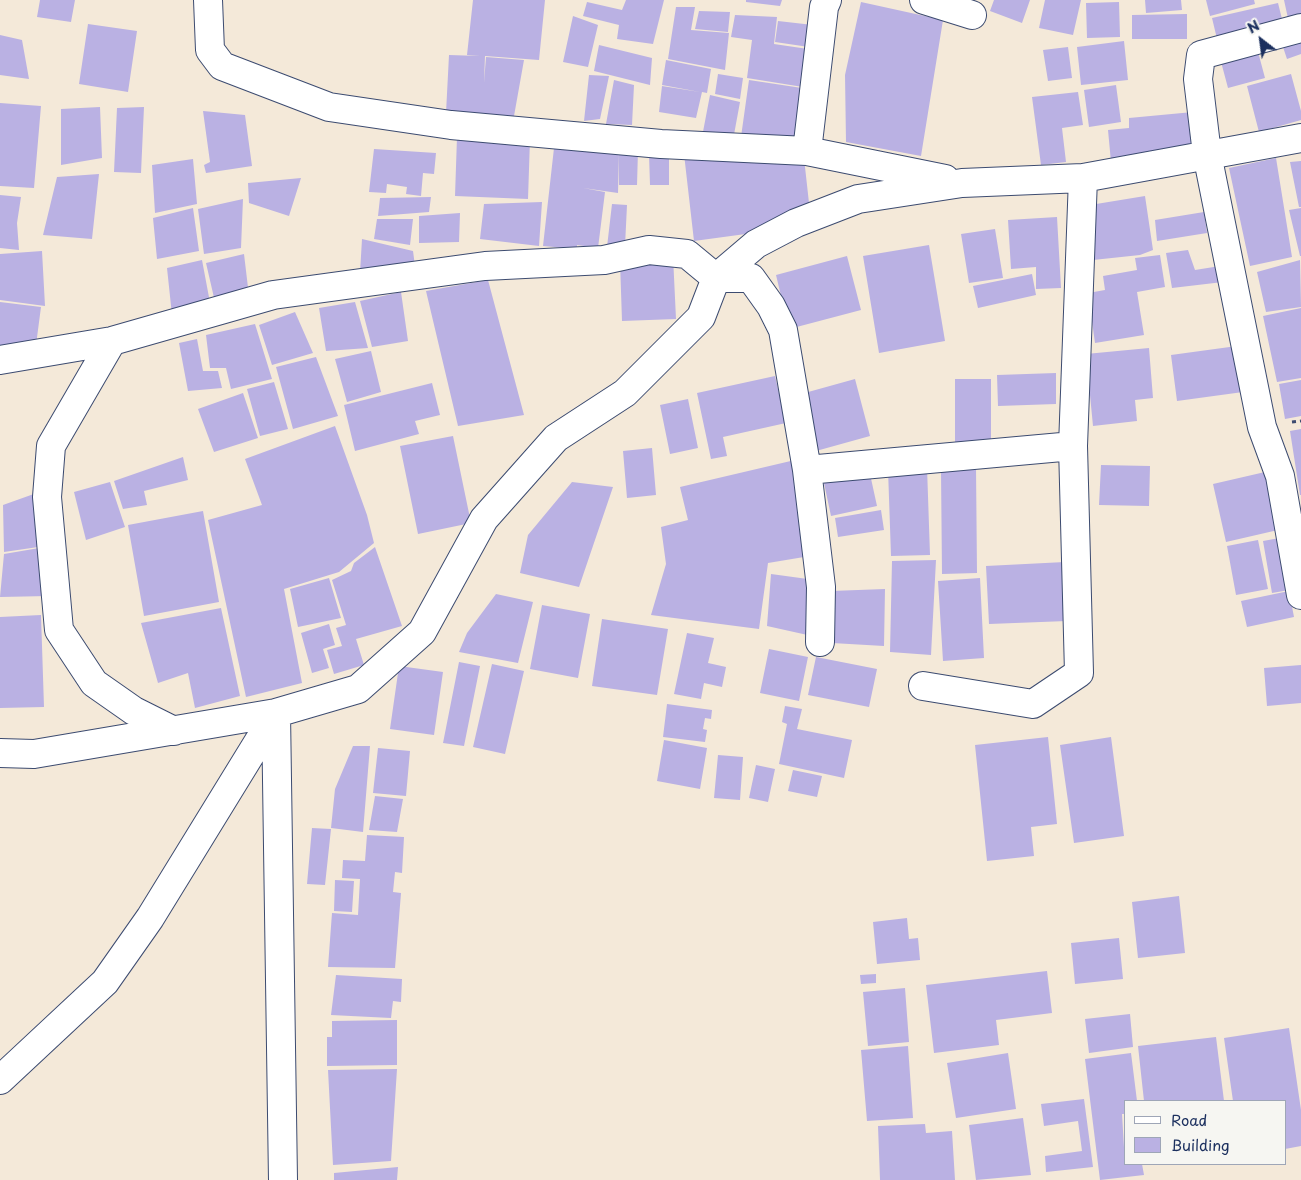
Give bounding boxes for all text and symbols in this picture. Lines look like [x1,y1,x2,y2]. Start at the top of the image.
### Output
north arrow [1236,15,1286,65]
text: N [1243,15,1263,38]
legend [1124,1100,1286,1165]
text: Road [1171,1108,1207,1131]
text: Building [1171,1133,1230,1156]

